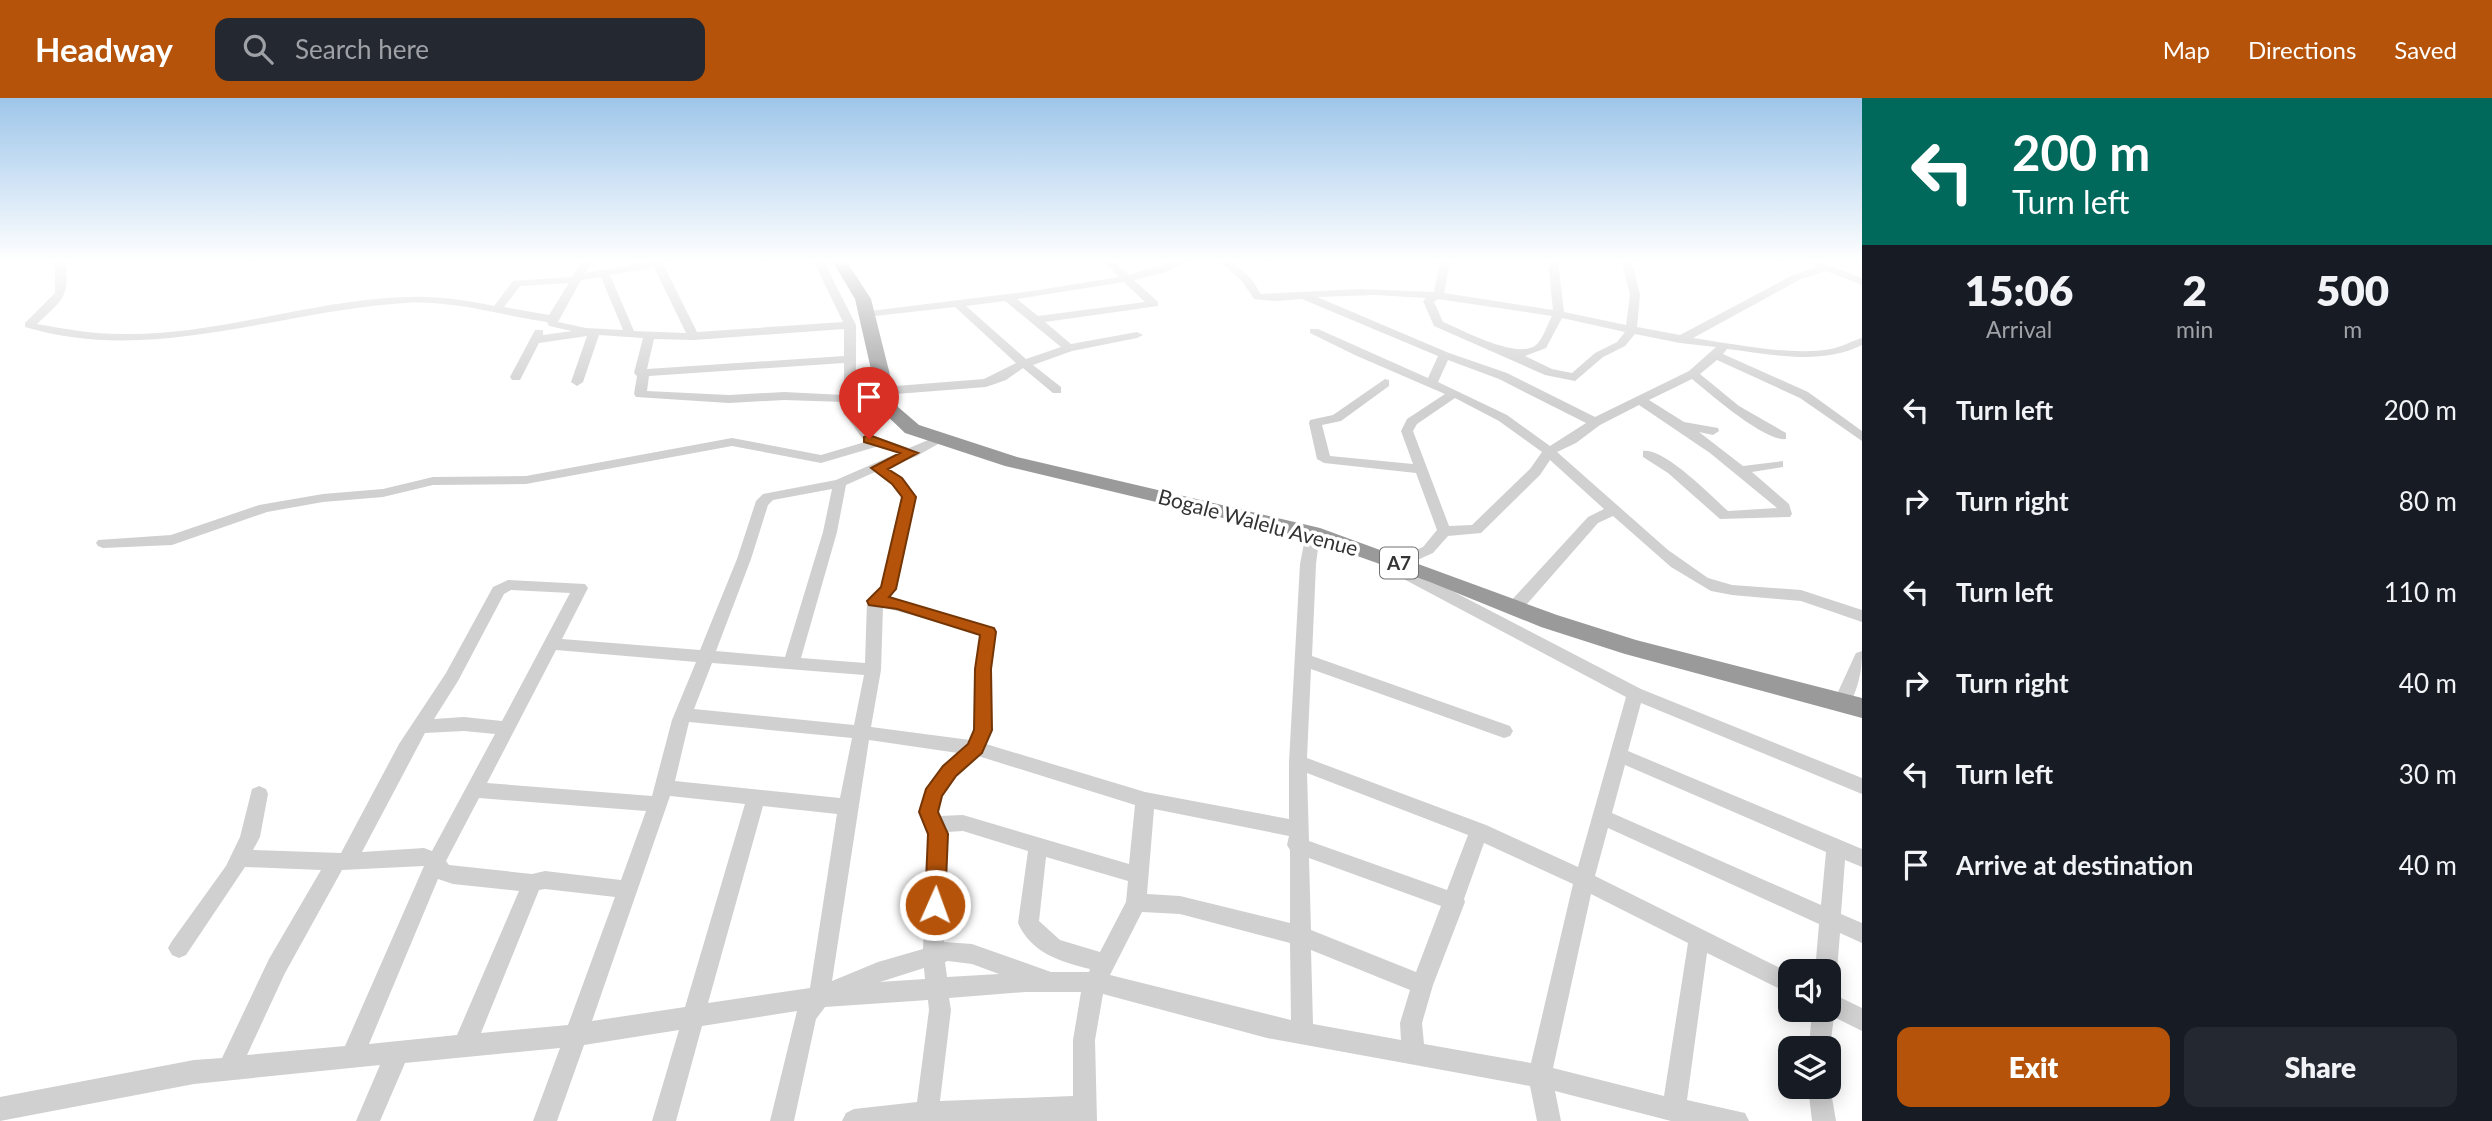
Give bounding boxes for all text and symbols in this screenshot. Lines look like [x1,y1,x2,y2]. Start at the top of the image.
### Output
search box [215,18,705,81]
text: Headway [35,29,173,69]
icon: search [239,30,277,68]
text: Search here [295,33,429,65]
text: Map [2163,35,2210,64]
text: Directions [2248,35,2356,64]
text: Saved [2394,35,2457,64]
text: 200 m [2012,123,2150,181]
icon: left [1897,126,1988,217]
text: Turn left [2012,182,2129,221]
text: 15:06 [1965,265,2073,315]
text: 2 [2183,265,2207,315]
text: 500 [2316,265,2389,315]
text: Arrival [1986,315,2052,343]
text: min [2176,315,2213,343]
text: m [2343,315,2362,343]
pin [839,367,899,439]
icon: arrive [850,378,888,416]
icon: left [1897,391,1935,429]
text: Turn left [1956,394,2053,426]
text: 200 m [2384,394,2457,426]
icon: right [1897,482,1935,520]
street label: Bogale Walelu Avenue [1156,483,1361,560]
text: Turn right [1956,485,2069,517]
text: 80 m [2399,485,2457,517]
road number: A7 [1380,548,1418,578]
icon: left [1897,573,1935,611]
text: Turn left [1956,576,2053,608]
text: 110 m [2384,576,2457,608]
icon: right [1897,664,1935,702]
text: Turn right [1956,667,2069,699]
text: 40 m [2399,667,2457,699]
icon: left [1897,755,1935,793]
text: Turn left [1956,758,2053,790]
text: 30 m [2399,758,2457,790]
icon: arrive [1897,846,1935,884]
text: Arrive at destination [1956,849,2193,881]
text: 40 m [2399,849,2457,881]
position arrow [898,868,972,942]
map controls [1778,959,1841,1099]
button: sound [1778,959,1841,1022]
button: Exit [1897,1027,2170,1107]
button: Share [2184,1027,2457,1107]
button: layers [1778,1036,1841,1099]

